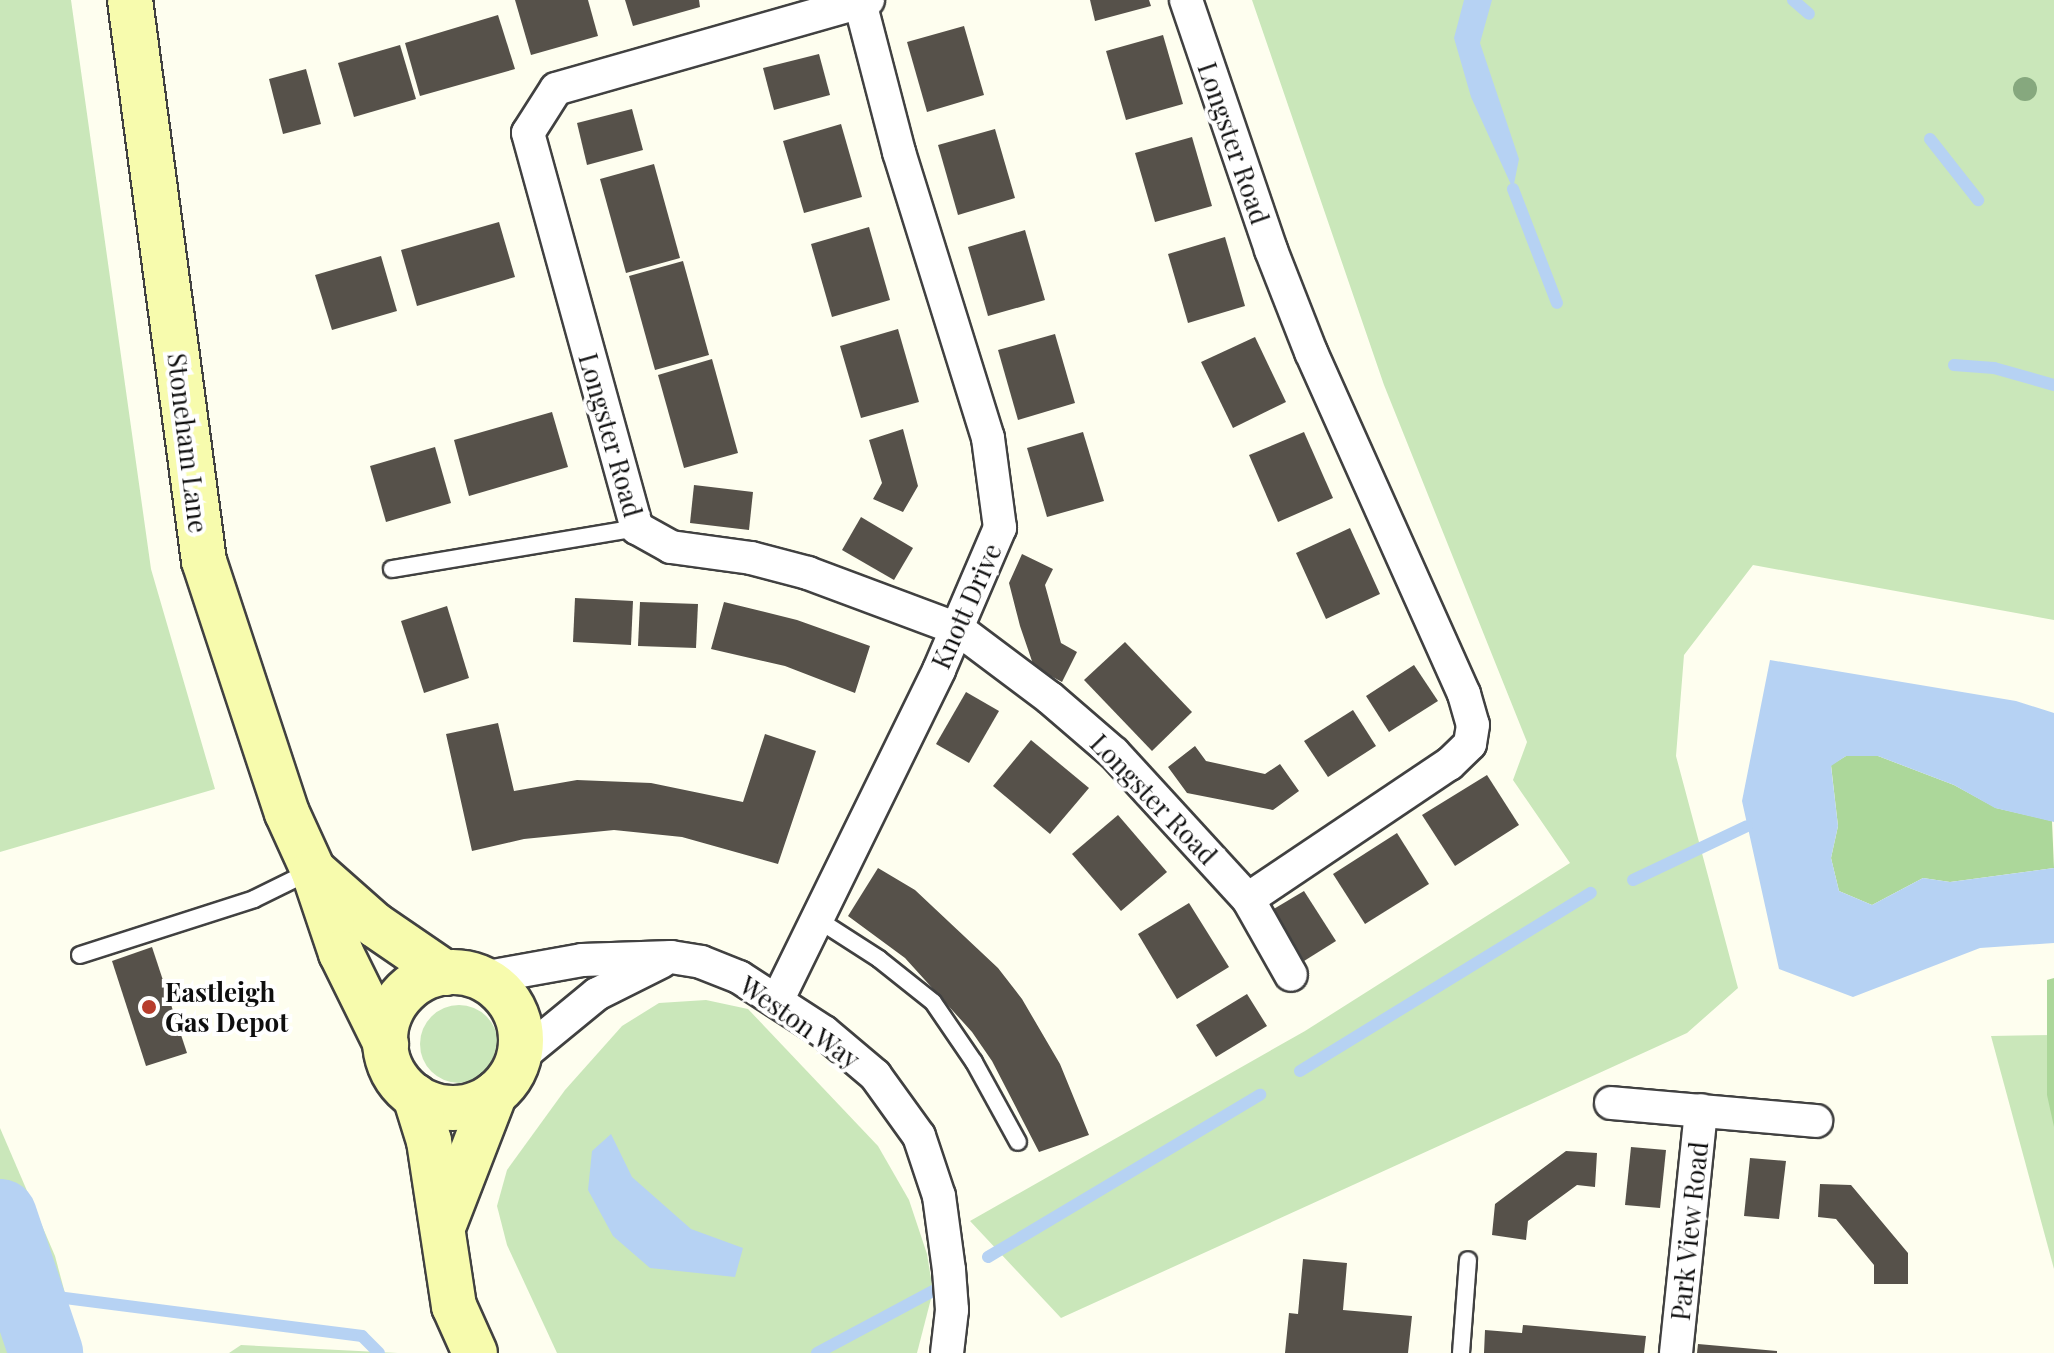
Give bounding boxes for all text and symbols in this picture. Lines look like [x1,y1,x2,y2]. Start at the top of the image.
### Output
street label: Longster Road [1192,58,1276,228]
street label: Longster Road [573,349,649,521]
street label: Stoneham Lane [161,351,215,535]
street label: Knott Drive [924,538,1008,674]
street label: Longster Road [1084,727,1224,871]
street label: Weston Way [734,969,866,1075]
place label: Eastleigh Gas Depot [165,976,288,1038]
marker: Eastleigh Gas Depot [140,998,158,1016]
street label: Park View Road [1664,1139,1714,1323]

